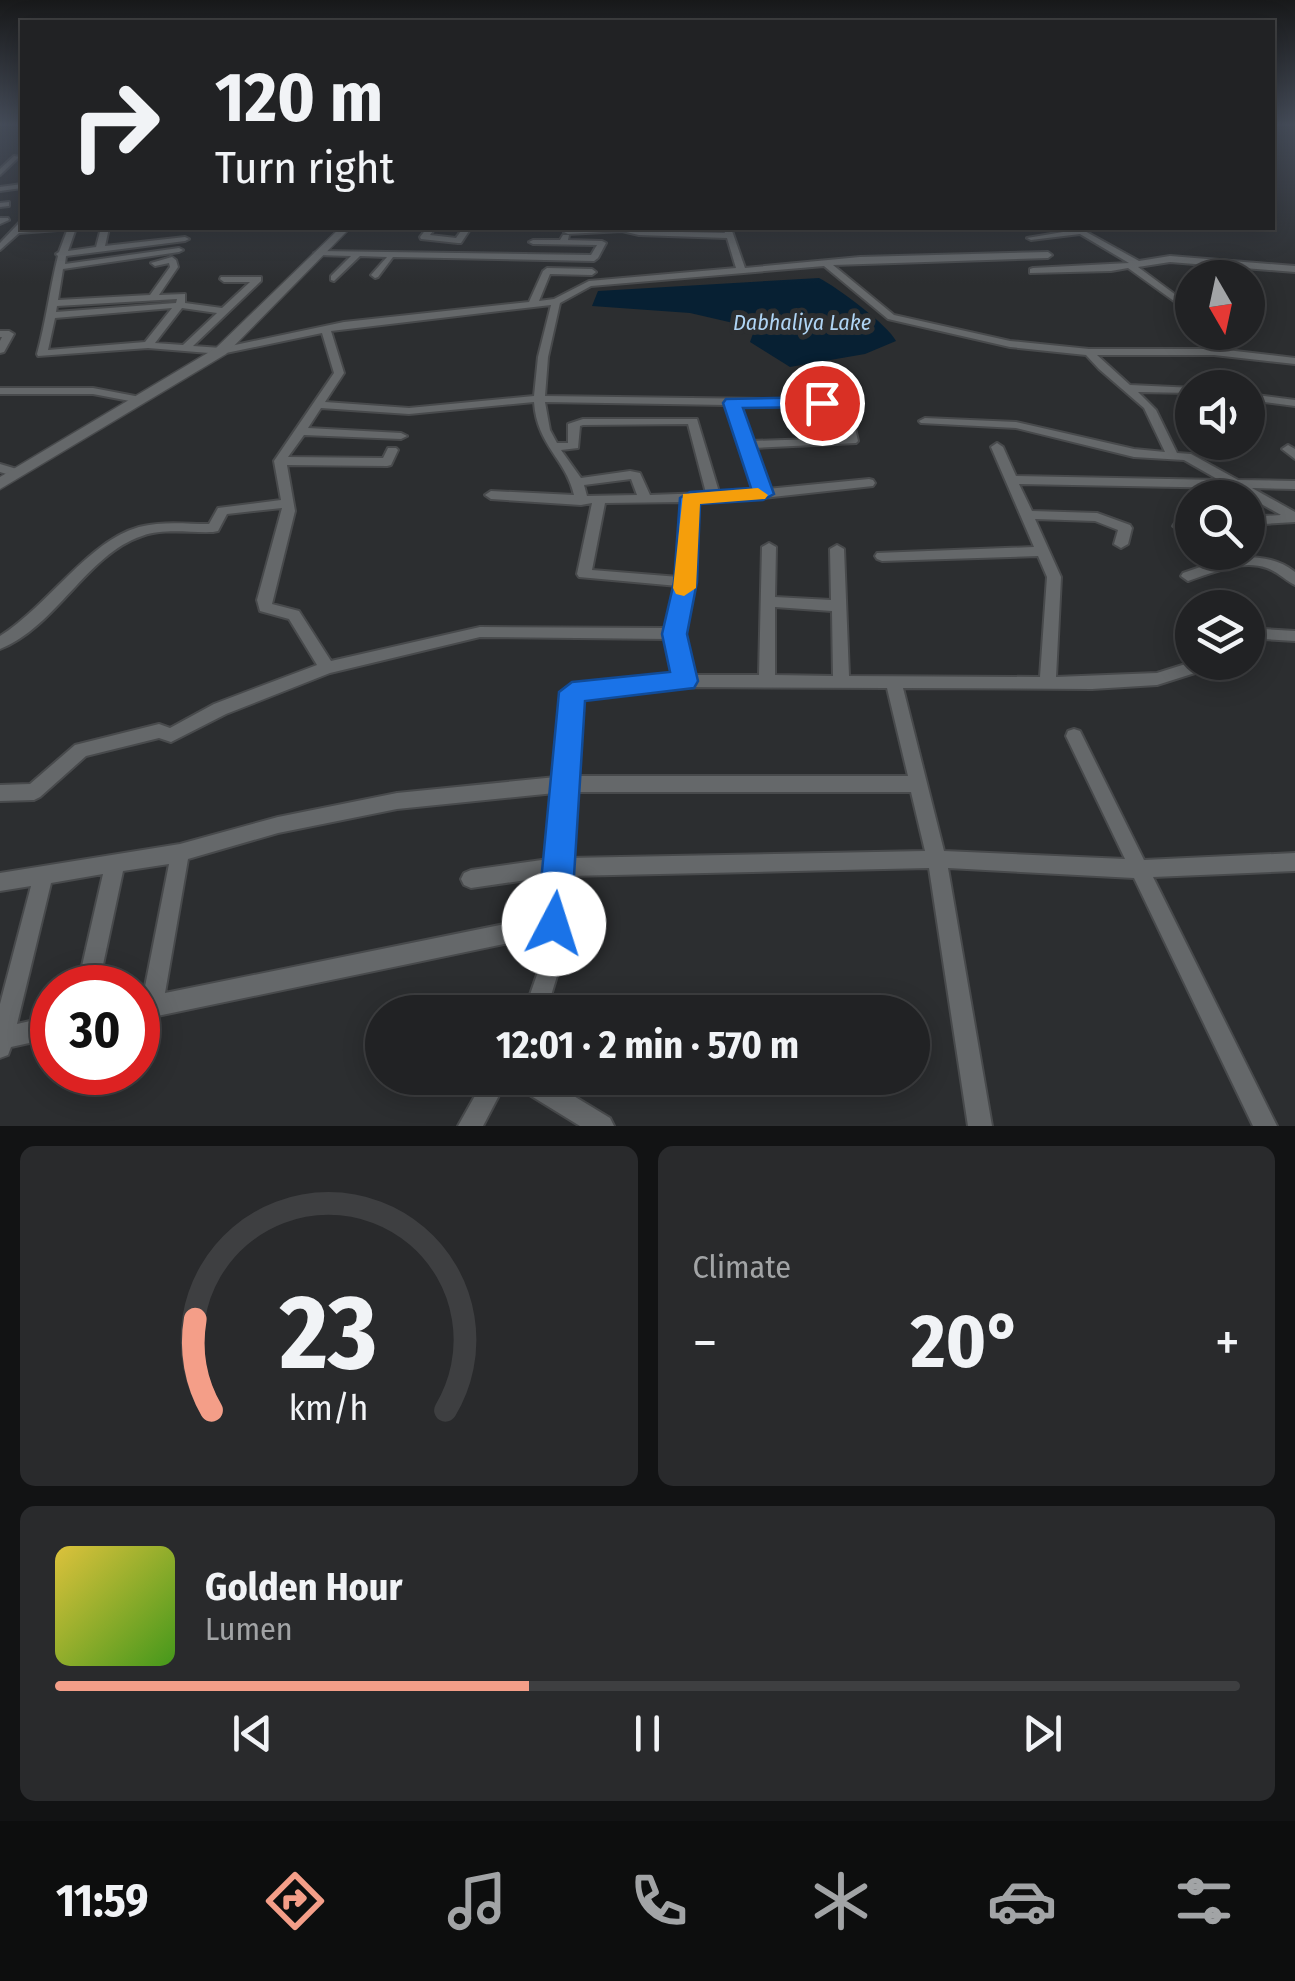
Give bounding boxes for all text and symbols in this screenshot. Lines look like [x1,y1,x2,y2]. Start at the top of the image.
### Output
text: 120 m [215,56,383,140]
icon: right [50,60,180,190]
text: Turn right [215,141,394,195]
north arrow [1175,260,1265,350]
map controls [1175,260,1265,680]
water label: Dabhaliya Lake [733,309,871,336]
pin [780,361,865,446]
button: sound [1175,370,1265,460]
icon: arrive [795,376,850,431]
button: search [1175,480,1265,570]
button: layers [1175,590,1265,680]
position arrow [502,872,606,976]
speed limit sign: 30 [30,965,160,1095]
text: 12:01 · 2 min · 570 m [496,1022,799,1068]
text: Climate [693,1248,791,1286]
text: 23 [279,1271,377,1396]
text: 20° [911,1297,1022,1387]
text: − [693,1310,717,1376]
text: + [1215,1310,1240,1376]
text: km/h [289,1387,369,1429]
text: Golden Hour [205,1564,403,1610]
text: Lumen [205,1610,293,1648]
icon: previous [225,1706,280,1761]
icon: pause [620,1706,675,1761]
icon: next [1015,1706,1070,1761]
icon: directions [260,1866,330,1936]
icon: music [442,1866,512,1936]
icon: phone [624,1866,694,1936]
icon: climate [806,1866,876,1936]
icon: car [987,1866,1057,1936]
icon: filters [1169,1866,1239,1936]
text: 11:59 [56,1874,149,1928]

